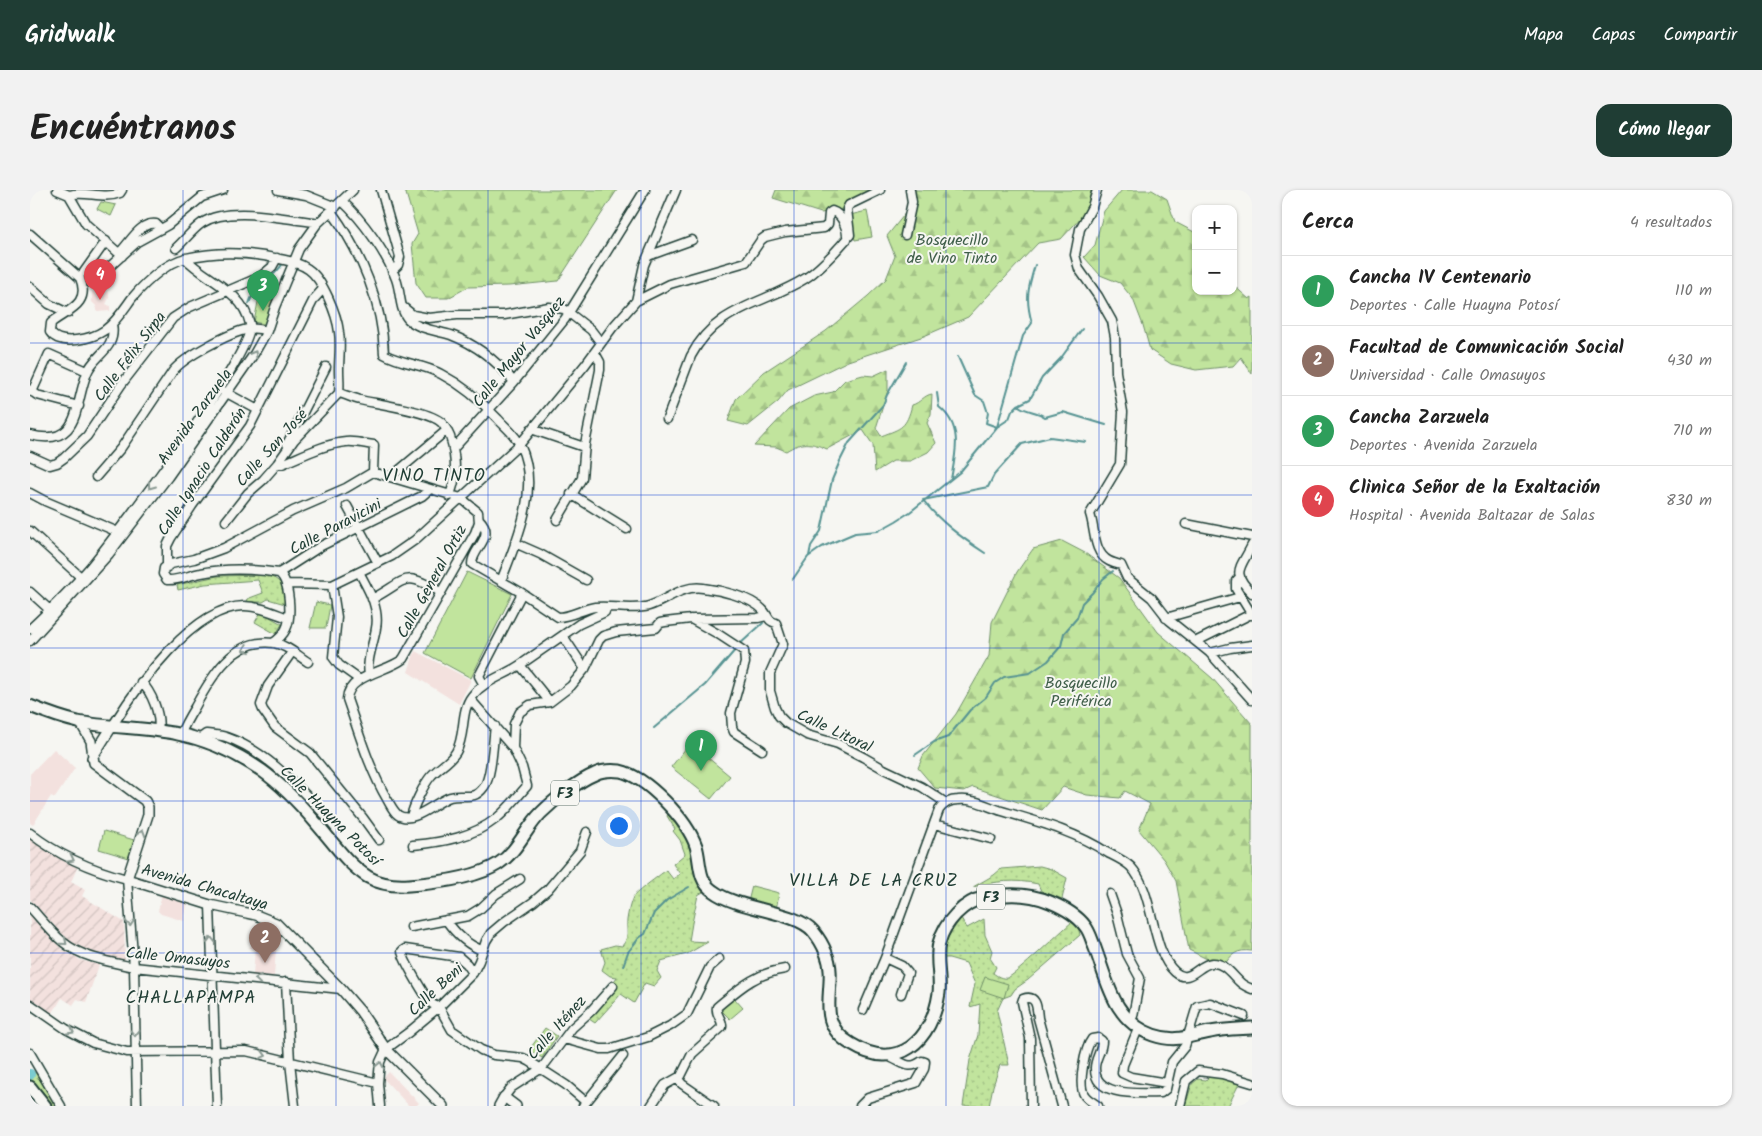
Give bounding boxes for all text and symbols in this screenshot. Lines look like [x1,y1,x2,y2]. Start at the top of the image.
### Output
text: Gridwalk [25,16,115,55]
text: Mapa [1524,21,1564,50]
text: Capas [1592,21,1636,50]
text: Compartir [1664,21,1737,50]
text: Encuéntranos [30,102,236,158]
button: Cómo llegar [1596,104,1732,157]
map controls [1192,205,1237,295]
button: + [1192,205,1237,250]
text: Cerca [1302,206,1354,239]
text: 4 resultados [1630,210,1712,235]
park label: Bosquecillo de Vino Tinto [907,228,997,271]
button: − [1192,250,1237,295]
pin: 4 [84,259,116,300]
text: Cancha IV Centenario [1349,263,1531,293]
pin: 3 [247,270,279,311]
text: 1 [1316,278,1320,303]
text: 110 m [1675,278,1712,303]
street label: Calle Mayor Vasquez [466,291,572,413]
text: Deportes · Calle Huayna Potosí [1349,293,1558,318]
street label: Calle Félix Sirpa [88,306,173,407]
text: Facultad de Comunicación Social [1349,333,1624,363]
text: 2 [1313,348,1323,373]
text: 430 m [1667,348,1712,373]
one-way arrow [248,350,258,359]
street label: Avenida Zarzuela [152,363,239,470]
text: Universidad · Calle Omasuyos [1349,363,1546,388]
street label: Calle San José [230,402,315,493]
street label: Calle Ignacio Calderón [151,403,253,541]
text: Cancha Zarzuela [1349,403,1489,433]
text: 3 [1314,418,1322,443]
text: 710 m [1672,418,1712,443]
text: Deportes · Avenida Zarzuela [1349,433,1538,458]
district label: VINO TINTO [382,462,486,491]
text: Clinica Señor de la Exaltación [1349,473,1600,503]
one-way arrow [148,480,157,490]
text: 4 [1314,488,1322,513]
text: 830 m [1666,488,1712,513]
street label: Calle Paravicini [285,492,387,562]
text: Hospital · Avenida Baltazar de Salas [1349,503,1595,528]
street label: Calle General Ortiz [391,520,474,643]
one-way arrow [242,642,251,653]
park label: Bosquecillo Periférica [1045,671,1117,714]
street label: Calle Litoral [792,703,877,760]
pin: 1 [685,730,717,771]
street label: Calle Huayna Potosí [274,760,388,874]
road number: F3 [551,780,579,806]
your location [606,813,632,839]
one-way arrow [136,829,146,838]
one-way arrow [66,853,75,863]
street label: Avenida Chacaltaya [138,857,271,917]
district label: VILLA DE LA CRUZ [789,867,959,896]
road number: F3 [977,884,1005,910]
one-way arrow [124,919,135,927]
pin: 2 [249,922,281,963]
one-way arrow [206,935,216,943]
one-way arrow [59,936,68,945]
street label: Calle Omasuyos [124,941,231,976]
street label: Calle Beni [403,957,470,1023]
one-way arrow [254,974,262,985]
district label: CHALLAPAMPA [125,984,257,1013]
street label: Calle Iténez [521,990,593,1066]
one-way arrow [65,1024,74,1034]
one-way arrow [130,1030,140,1037]
one-way arrow [259,1049,267,1059]
one-way arrow [374,1061,385,1070]

